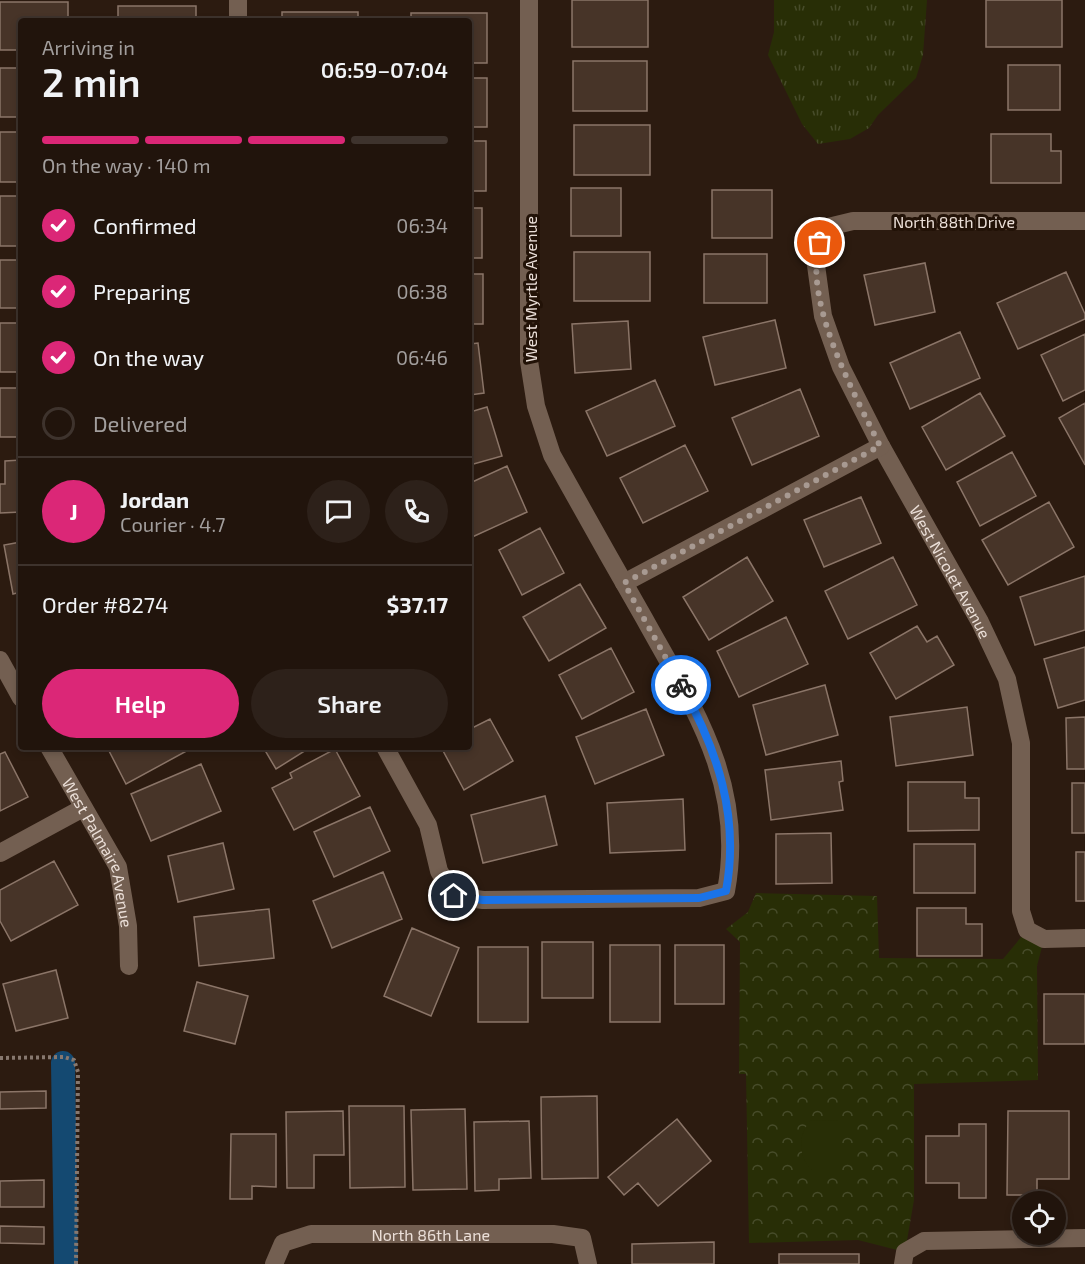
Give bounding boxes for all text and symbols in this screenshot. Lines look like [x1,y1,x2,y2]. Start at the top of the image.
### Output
text: Arriving in [42,35,135,59]
text: 06:59–07:04 [321,56,448,82]
text: 2 min [42,58,141,105]
text: On the way · 140 m [42,153,211,177]
icon: check [42,209,75,242]
text: Confirmed [93,212,197,238]
street label: North 88th Drive [893,212,1015,231]
text: 06:34 [396,213,448,237]
street label: West Myrtle Avenue [521,216,540,362]
pin [794,217,845,268]
icon: bag [803,226,836,259]
icon: check [42,275,75,308]
text: Preparing [93,278,191,304]
text: 06:38 [397,279,448,303]
icon: check [42,341,75,374]
text: On the way [93,344,204,370]
text: 06:46 [396,345,448,369]
text: Delivered [93,410,188,436]
button: chat [307,480,370,543]
button: phone [385,480,448,543]
text: Jordan [120,486,189,512]
text: J [69,498,78,524]
street label: West Nicolet Avenue [906,501,996,641]
text: Courier · 4.7 [120,512,226,536]
text: Order #8274 [42,591,169,617]
text: $37.17 [387,591,448,617]
courier [651,655,711,715]
button: Help [42,669,239,738]
button: Share [251,669,448,738]
icon: bike [665,669,698,702]
street label: West Palmaire Avenue [59,774,138,929]
pin [428,870,479,921]
icon: home [437,879,470,912]
map controls [1012,1191,1066,1245]
button: locate [1012,1191,1066,1245]
street label: North 86th Lane [371,1225,490,1244]

